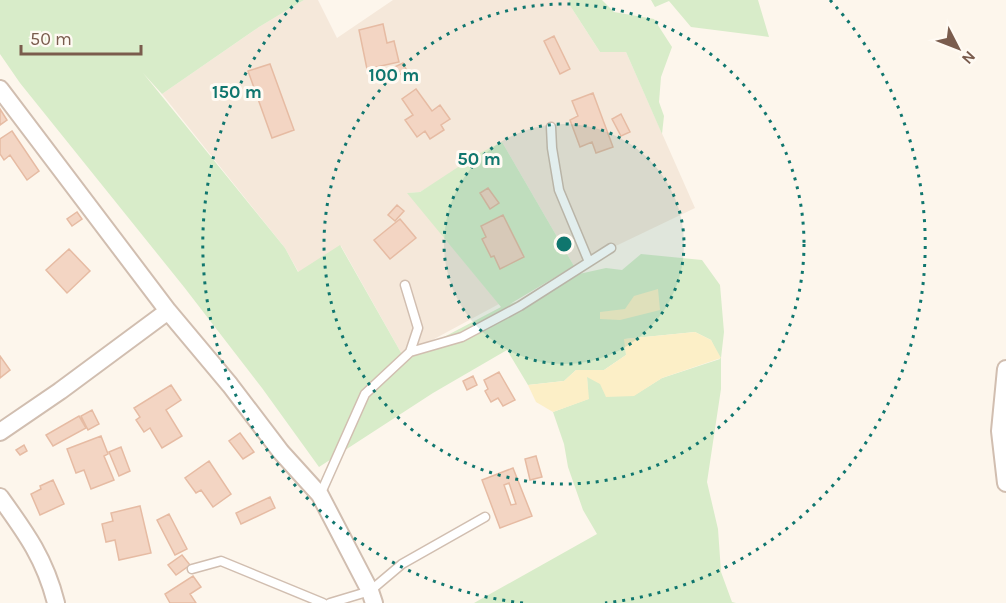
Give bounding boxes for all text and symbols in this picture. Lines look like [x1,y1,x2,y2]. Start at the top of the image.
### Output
scale bar [21,18,141,56]
north arrow [928,18,988,78]
text: 50 m [30,28,72,50]
text: N [958,47,980,68]
text: 100 m [369,64,419,86]
text: 150 m [212,81,262,103]
text: 50 m [457,148,501,170]
centre of rings [554,234,574,254]

